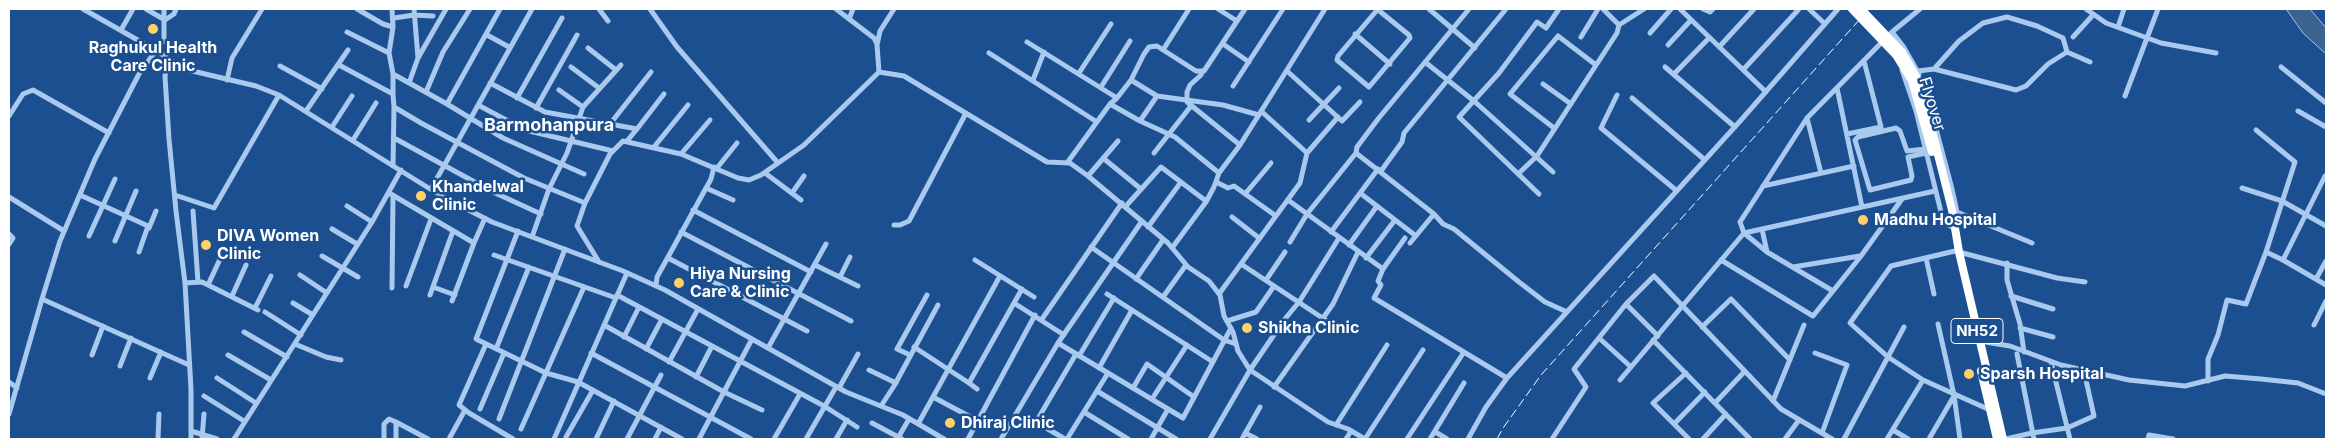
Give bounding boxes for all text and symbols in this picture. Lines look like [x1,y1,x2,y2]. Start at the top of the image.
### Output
marker: Raghukul Health Care Clinic [146,22,160,36]
place label: Raghukul Health Care Clinic [89,38,217,76]
street label: Flyover [1915,75,1949,133]
district label: Barmohanpura [484,115,614,137]
place label: Khandelwal Clinic [432,177,524,215]
marker: Khandelwal Clinic [414,189,428,203]
place label: Madhu Hospital [1874,210,1997,230]
marker: Madhu Hospital [1856,213,1870,227]
place label: DIVA Women Clinic [217,226,319,264]
marker: DIVA Women Clinic [199,238,213,252]
place label: Hiya Nursing Care & Clinic [690,264,791,302]
marker: Hiya Nursing Care & Clinic [672,276,686,290]
place label: Shikha Clinic [1258,318,1359,338]
road number: NH52 [1951,318,2003,344]
marker: Shikha Clinic [1240,321,1254,335]
place label: Sparsh Hospital [1980,364,2104,384]
marker: Sparsh Hospital [1962,367,1976,381]
place label: Dhiraj Clinic [961,413,1055,433]
marker: Dhiraj Clinic [943,416,957,430]

